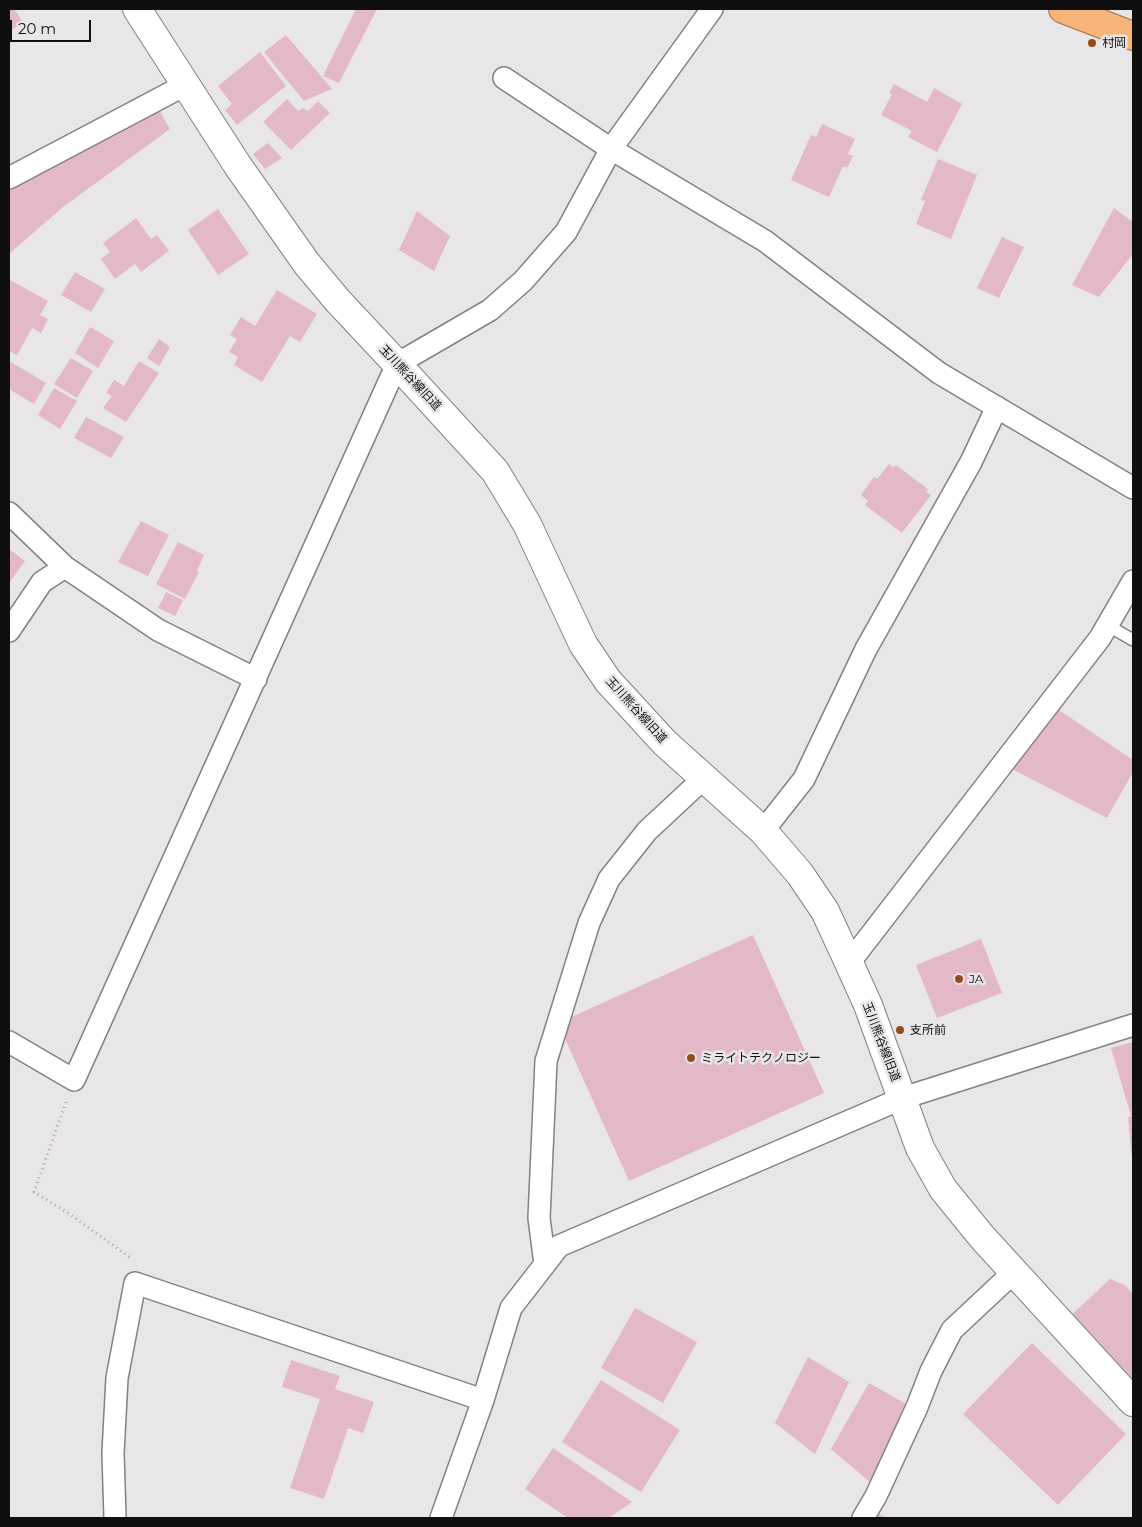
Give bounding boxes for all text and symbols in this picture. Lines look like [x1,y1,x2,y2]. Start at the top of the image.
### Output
scale bar [12,10,94,42]
text: 20 m [18,19,56,38]
place label: 村岡 [1102,36,1126,50]
marker: 村岡 [1086,37,1098,49]
street label: 玉川熊谷線旧道 [376,342,444,414]
street label: 玉川熊谷線旧道 [603,674,669,746]
place label: JA [969,972,983,986]
marker: JA [953,973,965,985]
street label: 玉川熊谷線旧道 [859,1000,903,1084]
place label: 支所前 [910,1023,946,1037]
marker: 支所前 [894,1024,906,1036]
place label: ミライトテクノロジー [701,1051,821,1065]
marker: ミライトテクノロジー [685,1052,697,1064]

